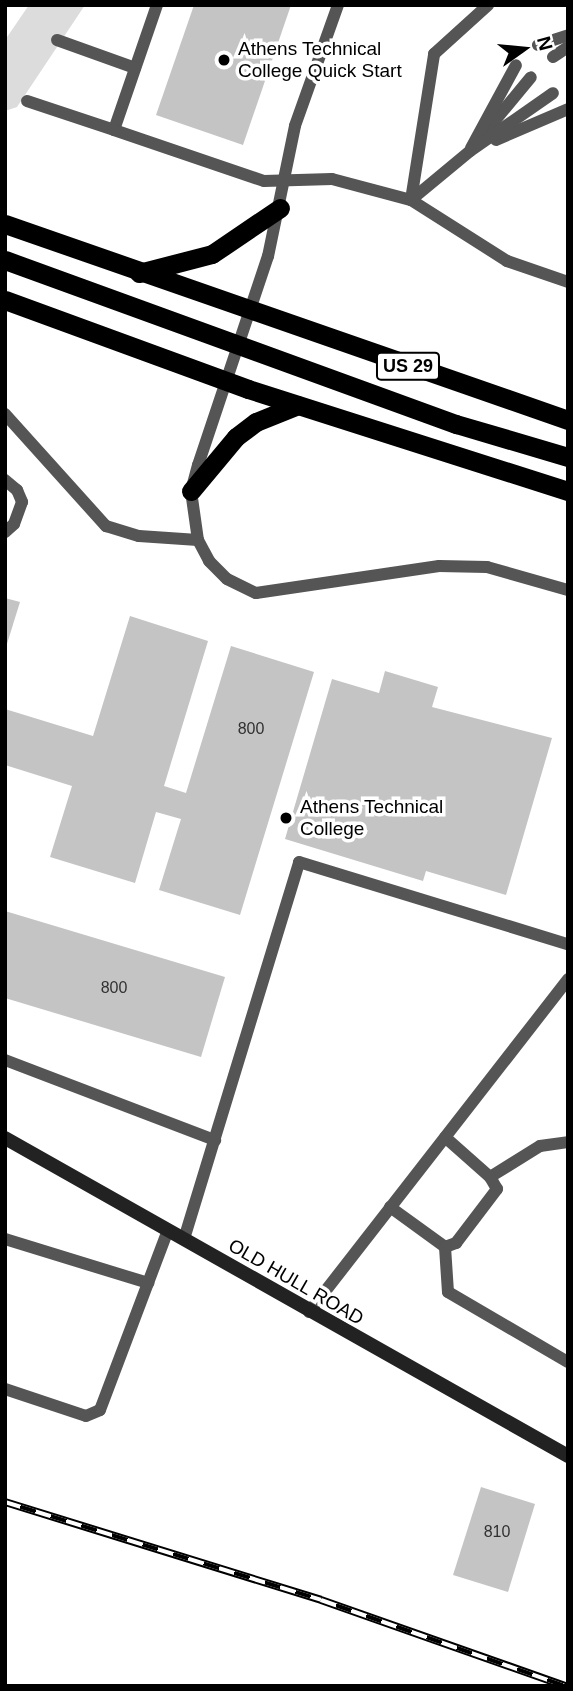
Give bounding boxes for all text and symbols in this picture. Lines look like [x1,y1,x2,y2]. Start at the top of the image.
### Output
north arrow [489,14,559,84]
text: N [533,34,557,53]
place label: Athens Technical College Quick Start [238,38,402,82]
marker: Athens Technical College Quick Start [216,52,232,68]
road number: US 29 [375,352,441,380]
house number: 800 [238,719,264,739]
place label: Athens Technical College [300,796,444,840]
marker: Athens Technical College [278,810,294,826]
house number: 800 [101,978,127,998]
street label: OLD HULL ROAD [224,1234,368,1330]
house number: 810 [484,1522,510,1542]

